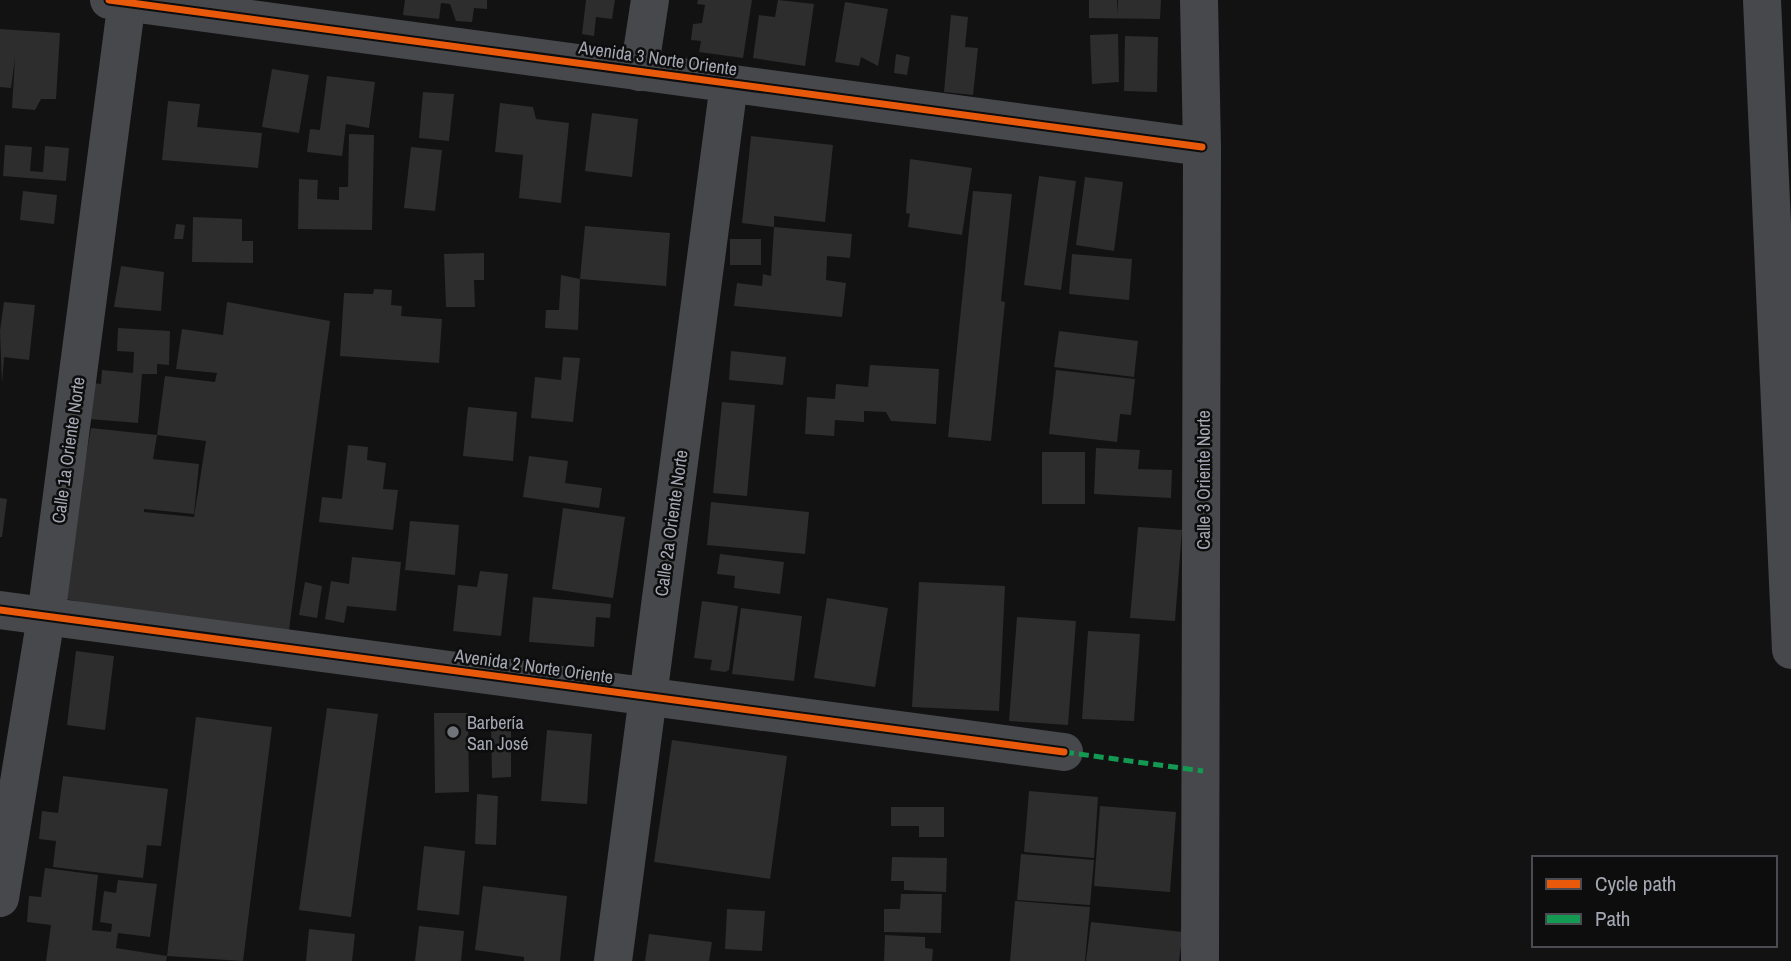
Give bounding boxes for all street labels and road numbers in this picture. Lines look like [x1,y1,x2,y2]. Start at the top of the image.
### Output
street label: Avenida 3 Norte Oriente [576,34,739,81]
street label: Calle 1a Oriente Norte [45,375,91,525]
street label: Calle 3 Oriente Norte [1191,410,1216,550]
street label: Calle 2a Oriente Norte [648,448,694,598]
street label: Avenida 2 Norte Oriente [452,642,615,689]

